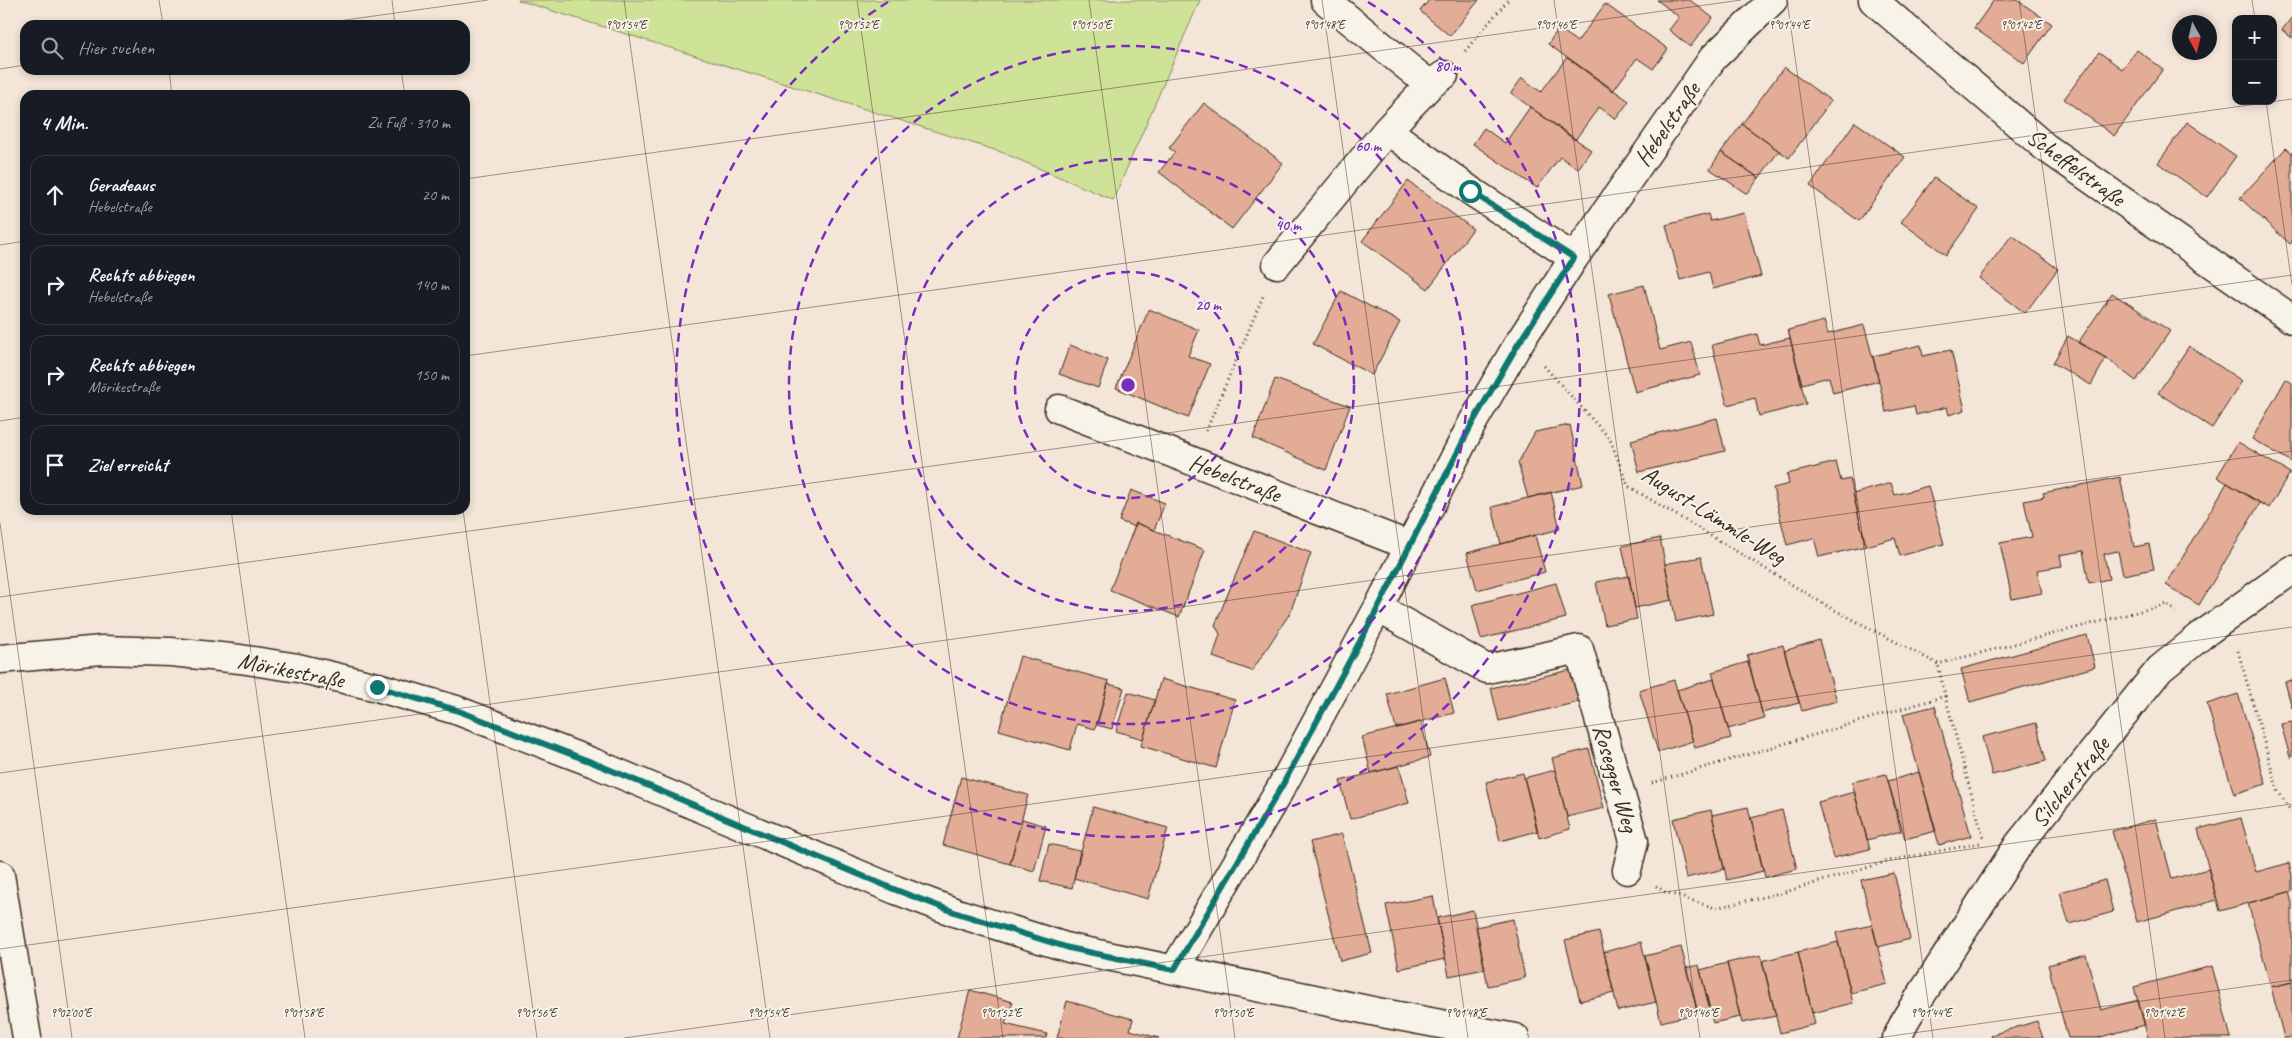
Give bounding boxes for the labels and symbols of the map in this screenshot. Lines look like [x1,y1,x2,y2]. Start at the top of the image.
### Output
north arrow [2172,15,2217,60]
text: 9°01'54"E [606,17,648,33]
text: 9°01'52"E [838,17,880,33]
text: 9°01'50"E [1071,17,1113,33]
text: 9°01'48"E [1304,17,1346,33]
text: 9°01'46"E [1536,17,1578,33]
text: 9°01'44"E [1769,17,1811,33]
text: 9°01'42"E [2001,17,2043,33]
text: 80 m [1435,57,1462,76]
street label: Hebelstraße [1627,74,1708,172]
street label: Scheffelstraße [2021,121,2133,214]
text: 60 m [1355,137,1382,156]
route start [1459,180,1482,203]
text: 40 m [1275,216,1302,235]
text: 20 m [1195,296,1222,315]
centre of rings [1119,376,1137,394]
street label: Hebelstraße [1185,447,1287,510]
street label: August-Lämmle-Weg [1636,459,1793,572]
street label: Mörikestraße [235,645,349,695]
route end [366,676,389,699]
street label: Rosegger Weg [1586,721,1646,837]
street label: Silcherstraße [2024,729,2117,834]
text: 9°02'00"E [51,1005,93,1021]
text: 9°01'58"E [283,1005,325,1021]
text: 9°01'56"E [516,1005,558,1021]
text: 9°01'54"E [748,1005,790,1021]
text: 9°01'52"E [981,1005,1023,1021]
text: 9°01'50"E [1213,1005,1255,1021]
text: 9°01'48"E [1446,1005,1488,1021]
text: 9°01'46"E [1678,1005,1720,1021]
text: 9°01'44"E [1911,1005,1953,1021]
text: 9°01'42"E [2144,1005,2186,1021]

